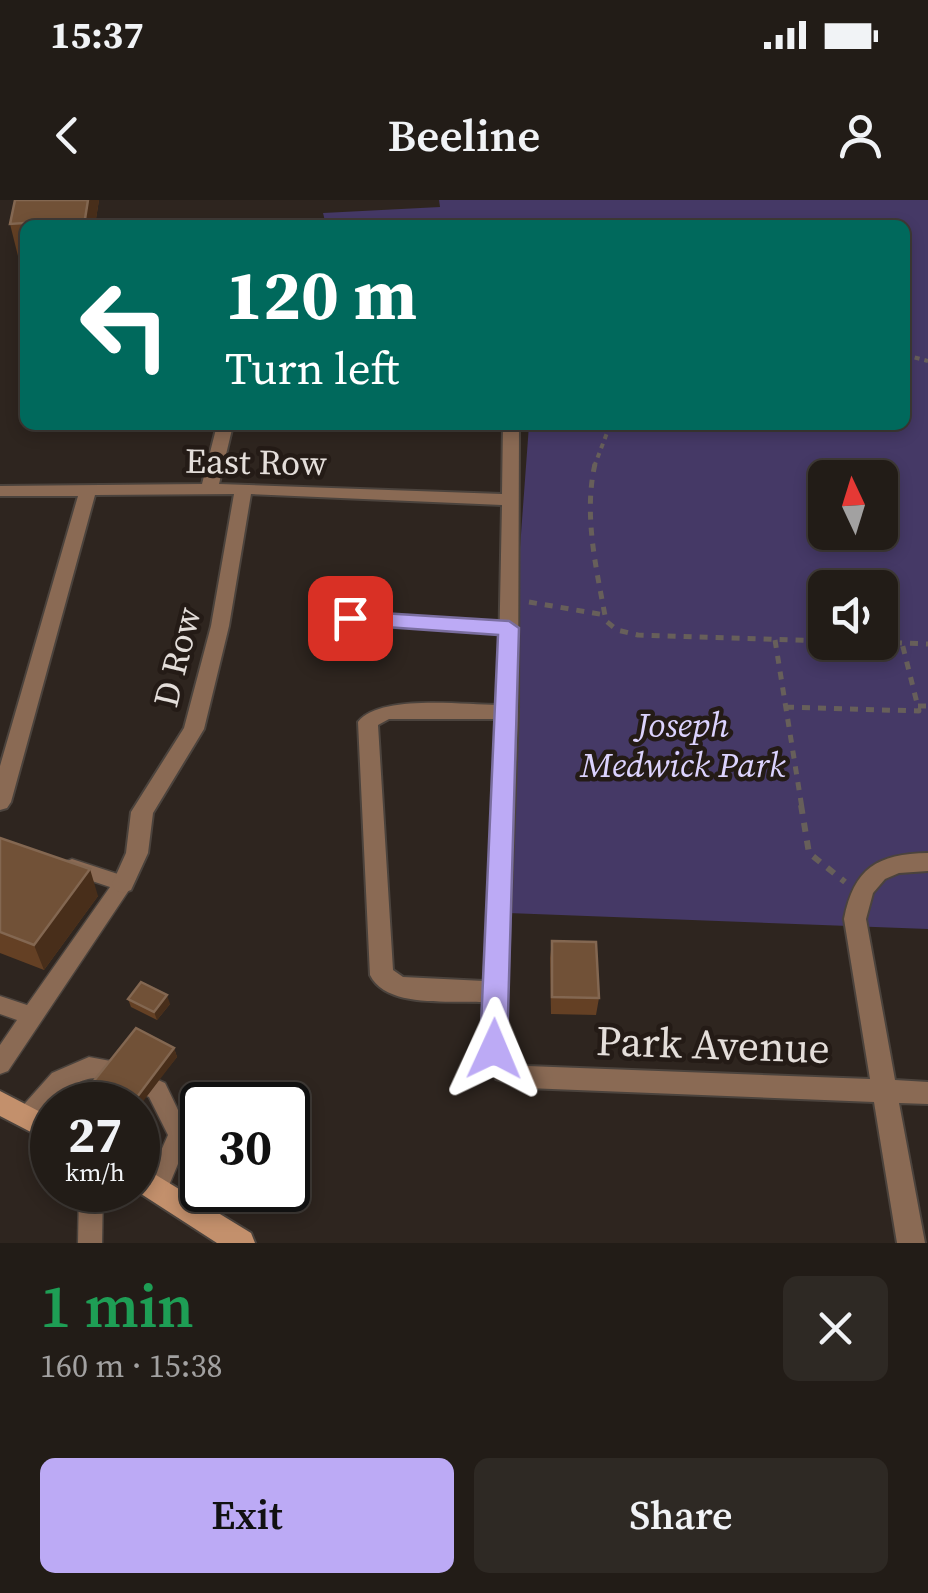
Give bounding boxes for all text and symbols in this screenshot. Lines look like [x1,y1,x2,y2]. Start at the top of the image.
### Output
text: 15:37 [50,9,144,61]
text: Beeline [387,104,541,166]
icon: back [40,108,95,163]
icon: person [833,108,888,163]
text: 120 m [225,246,417,342]
icon: left [60,260,190,390]
text: Turn left [225,337,399,399]
street label: East Row [185,437,328,487]
north arrow [808,460,898,550]
map controls [808,460,898,660]
button: sound [808,570,898,660]
pin [308,576,393,661]
icon: arrive [323,591,378,646]
street label: D Row [141,602,213,712]
park label: Joseph Medwick Park [580,701,786,789]
position arrow [442,997,546,1101]
street label: Park Avenue [595,1011,831,1077]
speed limit sign: 30 [180,1082,310,1212]
text: 27 [68,1100,122,1169]
text: km/h [65,1155,125,1189]
text: 1 min [40,1265,194,1347]
button: close [783,1276,888,1381]
text: 160 m · 15:38 [40,1344,222,1388]
button: Exit [40,1458,454,1573]
button: Share [474,1458,888,1573]

